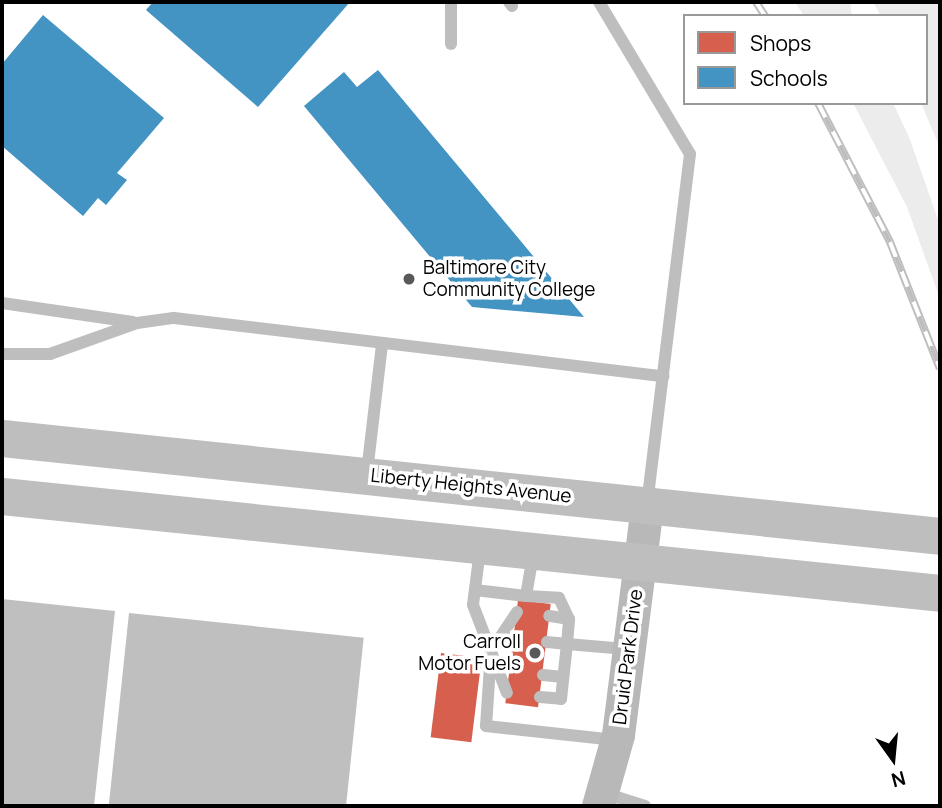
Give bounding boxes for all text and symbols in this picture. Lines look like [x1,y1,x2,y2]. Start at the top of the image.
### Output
legend [683,14,928,105]
text: Shops [750,29,811,57]
text: Schools [750,64,828,92]
place label: Baltimore City Community College [423,257,595,301]
marker: Baltimore City Community College [401,271,417,287]
street label: Liberty Heights Avenue [369,464,573,508]
street label: Druid Park Drive [608,588,648,726]
place label: Carroll Motor Fuels [418,631,521,675]
marker: Carroll Motor Fuels [527,645,543,661]
north arrow [858,724,928,794]
text: N [888,765,908,794]

